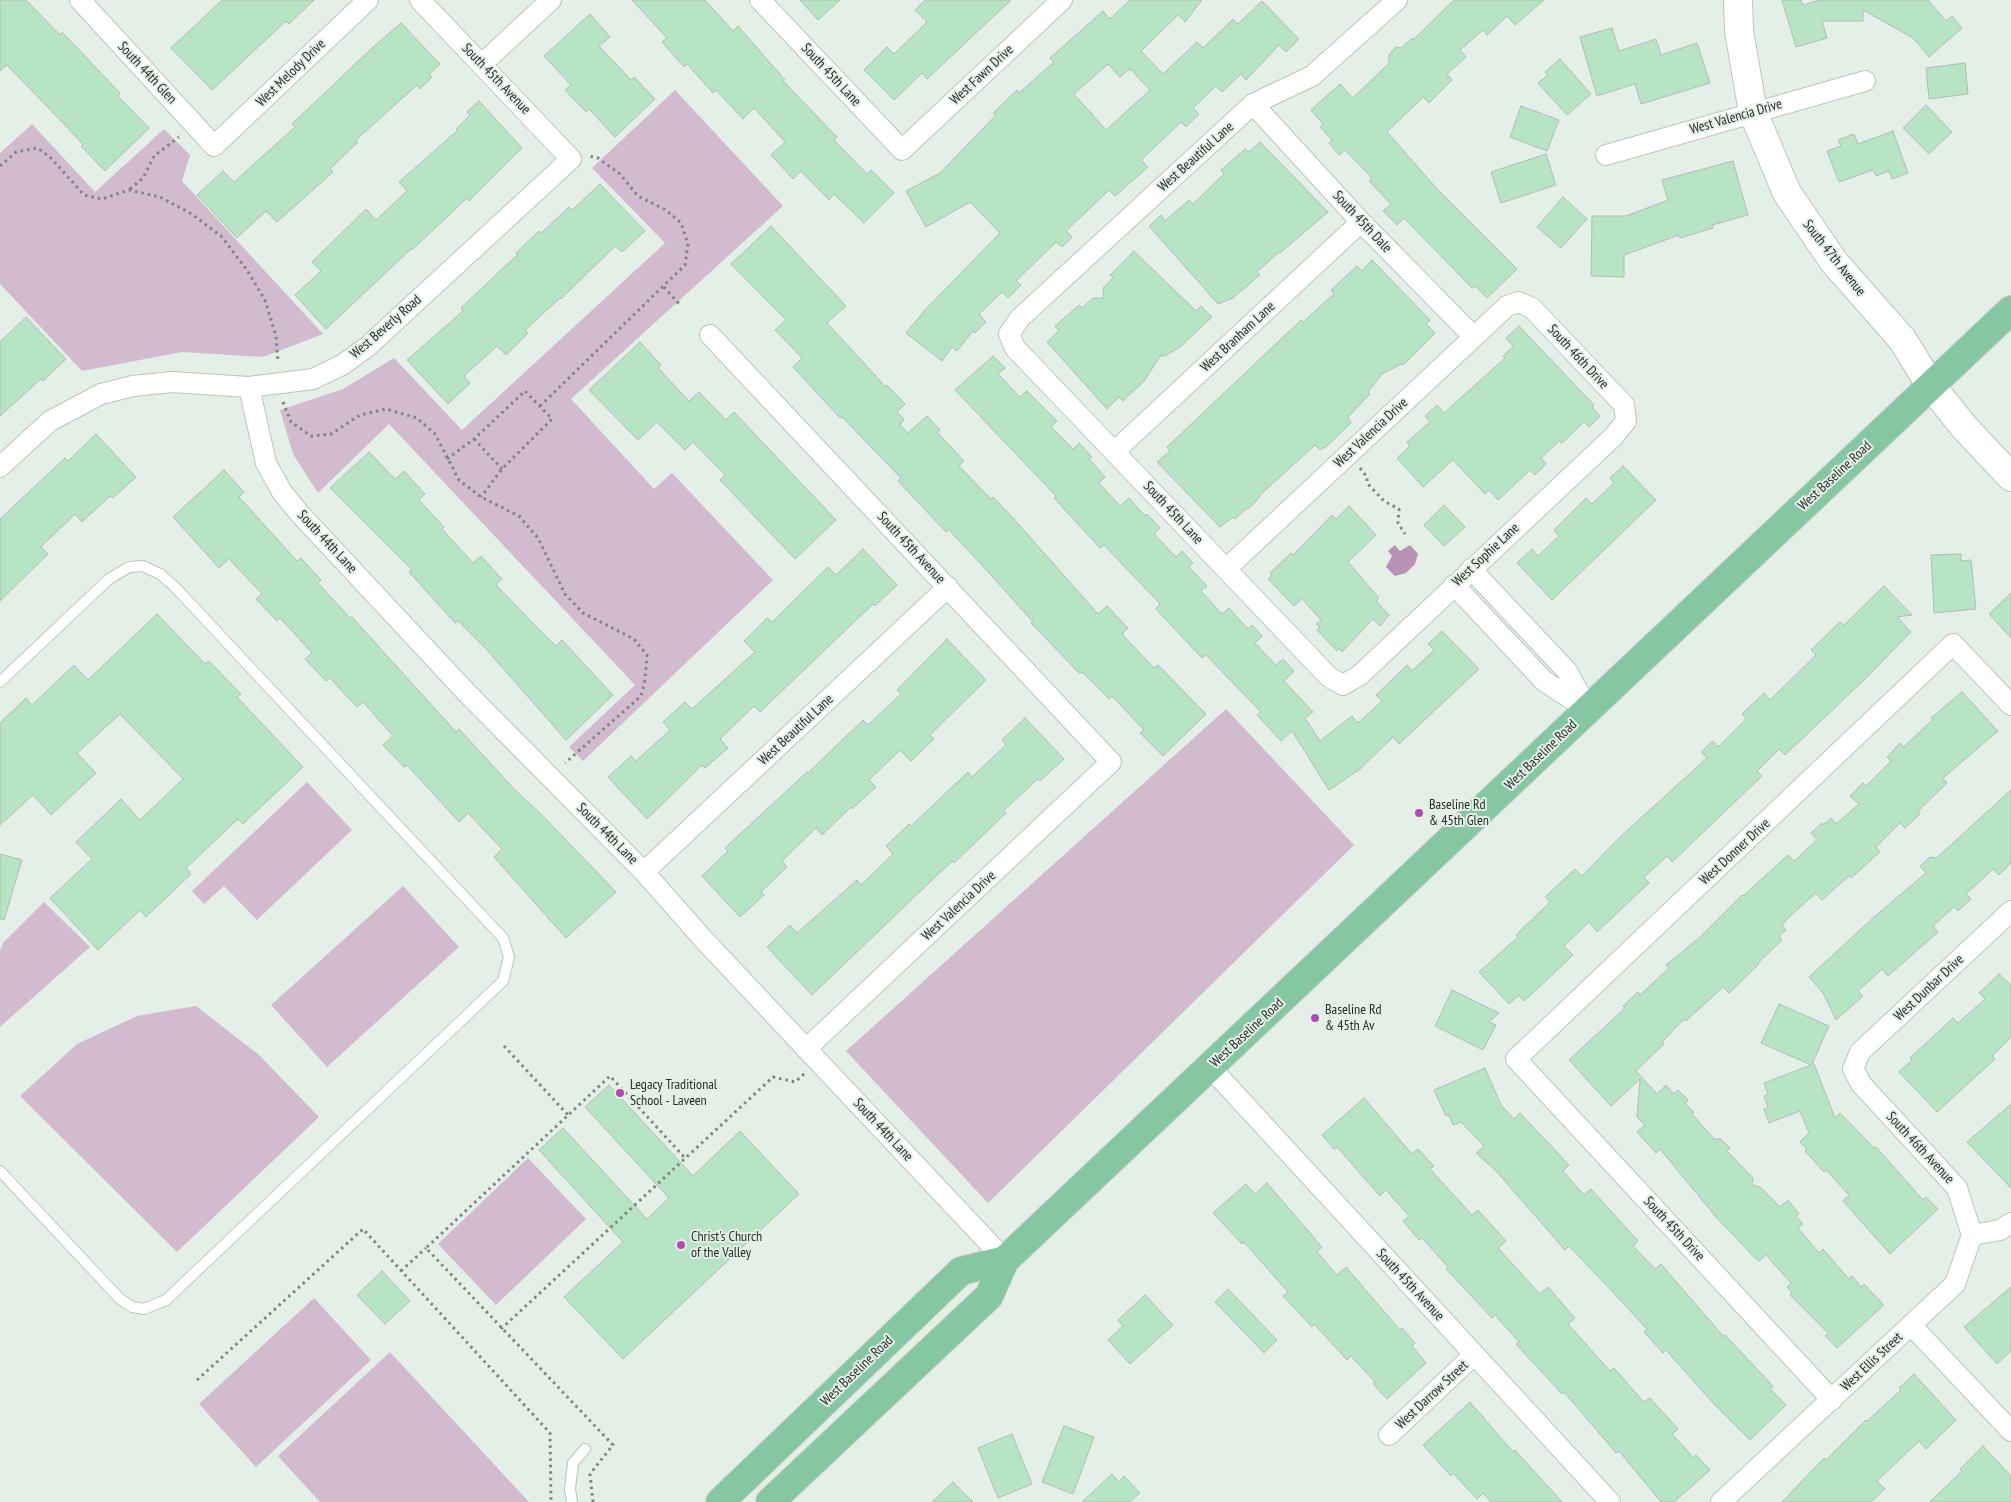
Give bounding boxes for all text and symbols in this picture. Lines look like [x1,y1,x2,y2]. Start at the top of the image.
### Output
street label: West Melody Drive [253,36,329,110]
street label: South 44th Glen [114,38,180,108]
street label: South 45th Avenue [458,40,534,118]
street label: South 45th Lane [798,40,864,110]
street label: West Fawn Drive [947,41,1017,109]
street label: West Valencia Drive [1688,96,1784,138]
street label: West Beautiful Lane [1155,119,1237,195]
street label: South 45th Dale [1329,188,1395,256]
street label: South 47th Avenue [1799,217,1869,299]
street label: West Beverly Road [347,292,425,362]
street label: West Branham Lane [1197,298,1279,376]
street label: South 46th Drive [1544,321,1612,393]
street label: West Valencia Drive [1331,394,1411,472]
street label: West Baseline Road [1795,438,1875,514]
street label: South 45th Lane [1140,478,1206,548]
street label: South 44th Lane [294,507,360,577]
street label: South 45th Avenue [873,509,949,587]
street label: West Sophie Lane [1449,520,1523,590]
street label: West Beautiful Lane [755,691,837,769]
street label: West Baseline Road [1501,716,1581,794]
place label: Baseline Rd & 45th Glen [1429,797,1489,830]
street label: South 44th Lane [573,800,641,868]
marker: Baseline Rd & 45th Glen [1413,807,1425,819]
street label: West Donner Drive [1696,815,1774,889]
street label: West Valencia Drive [919,867,999,945]
street label: West Dunbar Drive [1890,951,1968,1025]
street label: West Baseline Road [1207,995,1287,1071]
place label: Baseline Rd & 45th Av [1325,1002,1382,1034]
marker: Baseline Rd & 45th Av [1309,1012,1321,1024]
place label: Legacy Traditional School - Laveen [630,1077,717,1110]
marker: Legacy Traditional School - Laveen [614,1087,626,1099]
street label: South 44th Lane [850,1095,916,1165]
street label: South 46th Avenue [1882,1109,1958,1187]
street label: South 45th Drive [1640,1193,1708,1265]
place label: Christ's Church of the Valley [691,1229,762,1262]
marker: Christ's Church of the Valley [675,1239,687,1251]
street label: South 45th Avenue [1372,1246,1448,1324]
street label: West Ellis Street [1838,1329,1906,1395]
street label: West Baseline Road [817,1332,897,1410]
street label: West Darrow Street [1392,1357,1472,1433]

